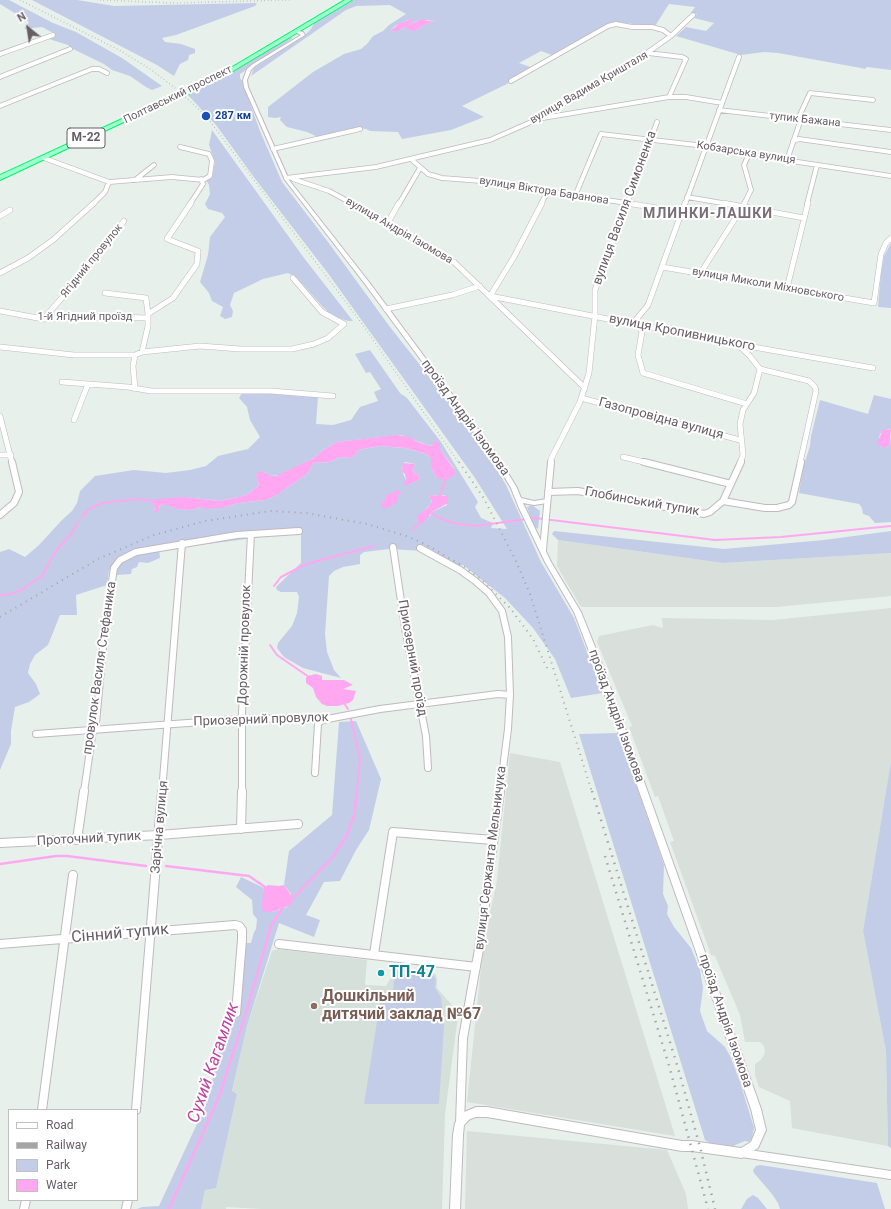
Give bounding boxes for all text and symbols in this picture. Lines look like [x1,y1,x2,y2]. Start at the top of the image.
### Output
north arrow [8,8,48,48]
text: N [15,10,28,25]
street label: вулиця Вадима Кришталя [528,49,650,127]
street label: Полтавський проспект [122,63,234,127]
place label: 287 км [215,109,251,123]
marker: 287 км [200,110,212,122]
street label: тупик Бажана [769,110,841,130]
road number: М-22 [67,128,105,148]
street label: вулиця Василя Симоненка [590,129,660,287]
street label: Кобзарська вулиця [696,139,796,167]
street label: вулиця Віктора Баранова [478,174,610,208]
street label: вулиця Андрія Ізюмова [343,195,455,267]
district label: МЛИНКИ-ЛАШКИ [643,206,773,222]
street label: Ягідний провулок [58,221,126,301]
street label: вулиця Миколи Міхновського [691,265,845,305]
street label: 1-й Ягідний проїзд [38,310,132,324]
street label: вулиця Кропивницького [608,311,756,355]
street label: проїзд Андрія Ізюмова [418,357,512,479]
street label: Газопровідна вулиця [597,395,725,443]
street label: Глобинський тупик [583,484,701,520]
street label: провулок Василя Стефаника [80,580,120,756]
street label: Дорожній провулок [235,584,255,706]
street label: Приозерний проїзд [394,599,430,717]
street label: проїзд Андрія Ізюмова [585,648,647,784]
street label: Приозерний провулок [193,710,329,730]
street label: вулиця Сержанта Мельничука [472,765,510,951]
street label: Зарічна вулиця [148,780,172,874]
street label: Проточний тупик [36,828,142,850]
street label: Сінний тупик [71,920,169,948]
street label: проїзд Андрія Ізюмова [695,952,755,1090]
place label: ТП-47 [389,963,435,983]
marker: ТП-47 [376,968,386,978]
place label: Дошкільний дитячий заклад №67 [322,987,481,1025]
water label: Сухий Кагамлик [184,1000,244,1126]
marker: Дошкільний дитячий заклад №67 [309,1001,319,1011]
legend [8,1109,138,1201]
text: Road [46,1118,74,1132]
text: Railway [46,1138,87,1152]
text: Park [46,1158,70,1172]
text: Water [46,1178,77,1192]

